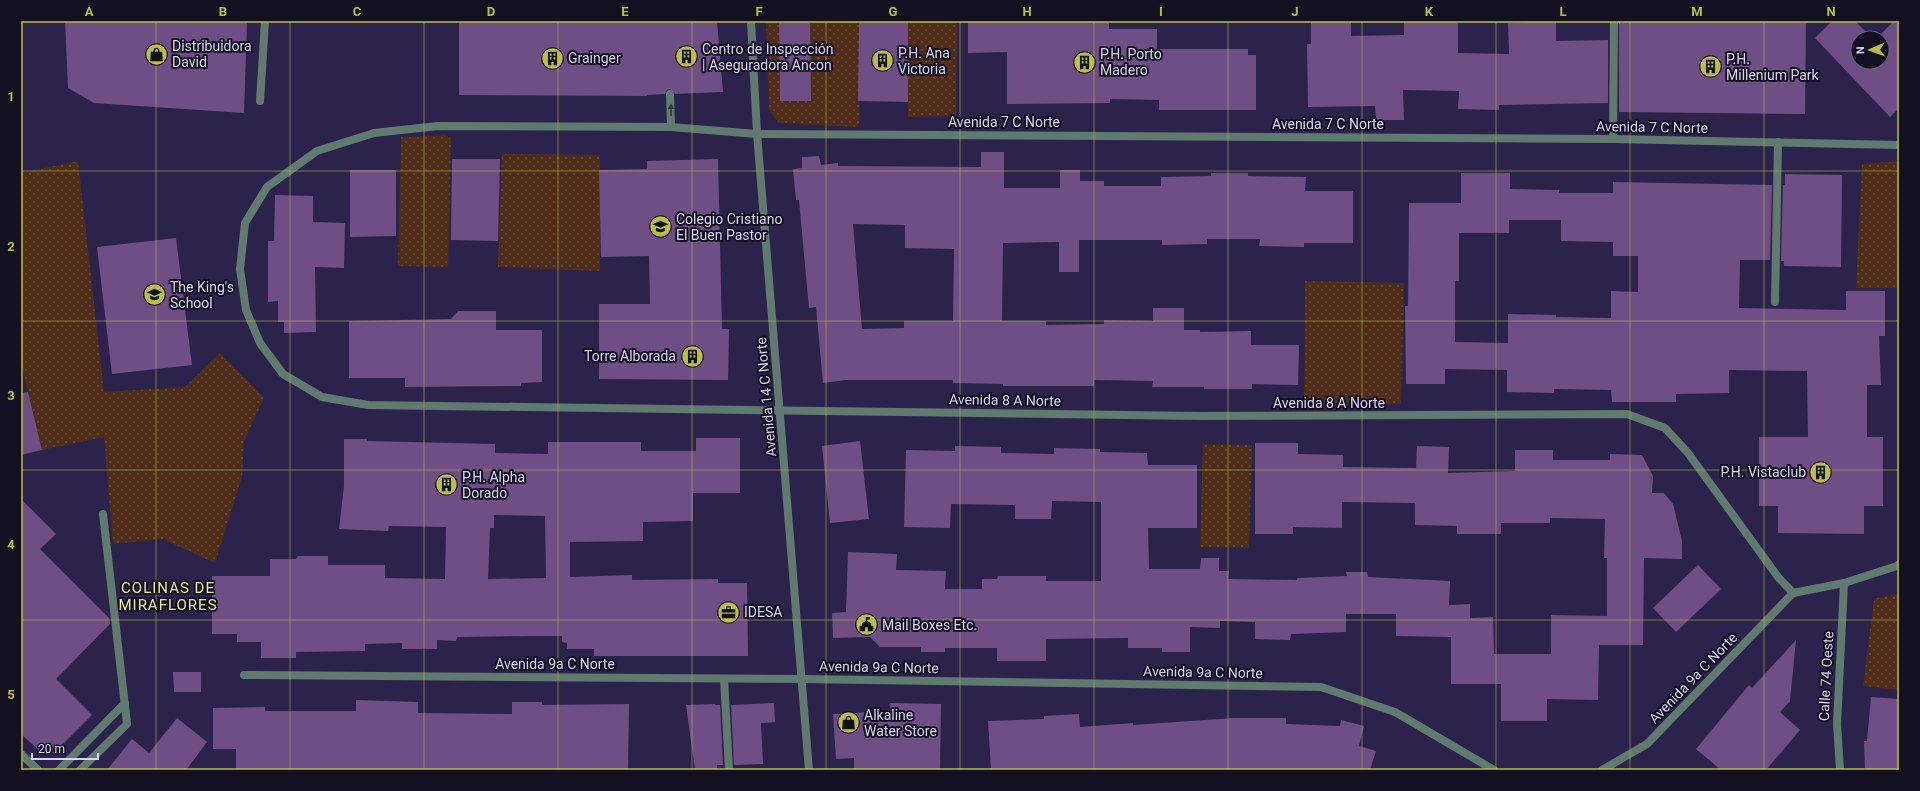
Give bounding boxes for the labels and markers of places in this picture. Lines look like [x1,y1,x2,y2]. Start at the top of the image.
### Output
place label: Distribuidora David [172,38,252,70]
shop icon: Distribuidora David [143,41,169,67]
place label: Centro de Inspección | Aseguradora Ancon [702,41,834,73]
building icon: Centro de Inspección | Aseguradora Ancon [674,44,700,70]
building icon: Grainger [540,45,566,71]
place label: P.H. Ana Victoria [898,45,950,77]
place label: P.H. Porto Madero [1100,46,1162,78]
building icon: P.H. Ana Victoria [870,48,896,74]
building icon: P.H. Porto Madero [1072,49,1098,75]
place label: Grainger [568,50,621,66]
place label: P.H. Millenium Park [1726,51,1820,83]
building icon: P.H. Millenium Park [1698,54,1724,80]
place label: Colegio Cristiano El Buen Pastor [676,211,782,243]
school or university icon: Colegio Cristiano El Buen Pastor [647,214,673,240]
place label: The King's School [170,279,234,311]
school or university icon: The King's School [142,282,168,308]
building icon: Torre Alborada [679,343,705,369]
place label: Torre Alborada [584,348,676,364]
building icon: P.H. Vistaclub [1808,459,1834,485]
place label: P.H. Vistaclub [1720,464,1806,480]
place label: P.H. Alpha Dorado [462,469,525,501]
building icon: P.H. Alpha Dorado [433,472,459,498]
office icon: IDESA [716,599,742,625]
place label: IDESA [744,604,782,620]
public building icon: Mail Boxes Etc. [854,612,880,638]
place label: Mail Boxes Etc. [882,617,977,633]
place label: Alkaline Water Store [864,707,937,739]
shop icon: Alkaline Water Store [835,710,861,736]

